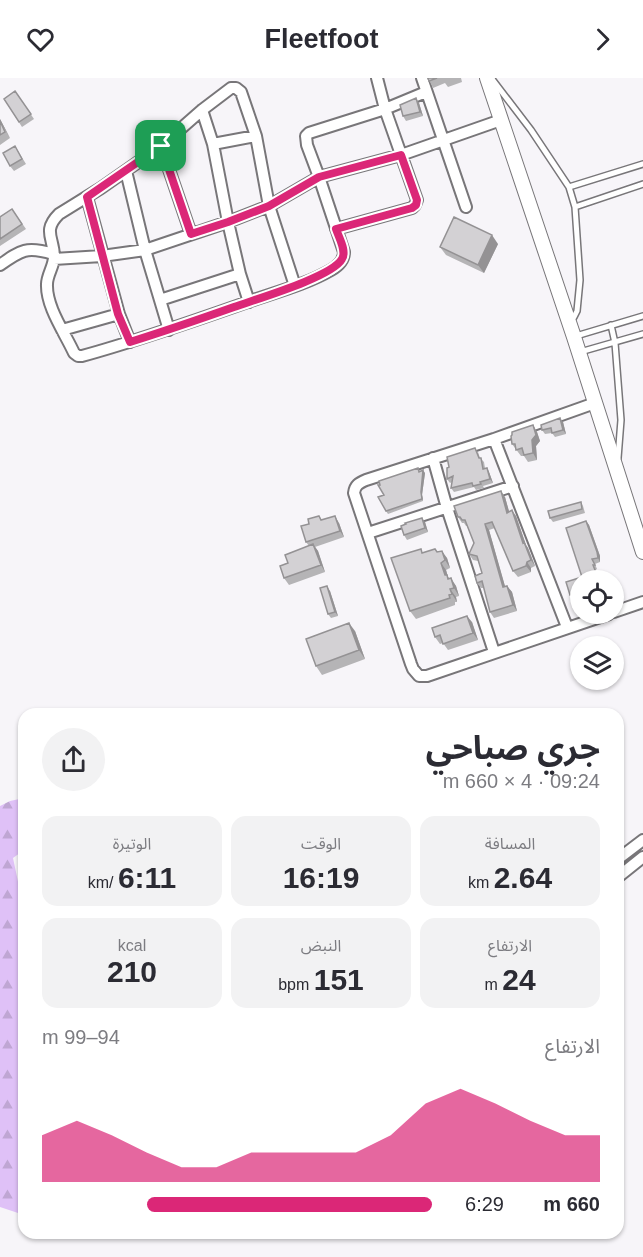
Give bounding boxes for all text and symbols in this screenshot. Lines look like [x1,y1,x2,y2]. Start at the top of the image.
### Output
icon: heart [24,23,57,56]
icon: forward [586,23,619,56]
text: Fleetfoot [265,24,379,54]
pin [135,120,186,171]
icon: arrive [144,129,177,162]
map controls [570,570,624,690]
button: locate [570,570,624,624]
button: layers [570,636,624,690]
button: share [42,728,105,791]
text: جري صباحي [426,729,600,766]
text: 09:24 · 4 × 660 m [443,770,600,792]
text: الوتيرة [113,835,151,852]
text: الوقت [301,835,341,852]
text: المسافة [485,835,535,852]
text: 6:11 [118,861,176,894]
text: 16:19 [283,861,359,894]
text: 2.64 [494,861,552,894]
text: /km [88,874,118,891]
text: km [468,874,494,891]
text: kcal [118,937,146,954]
text: النبض [301,937,341,954]
text: الارتفاع [488,937,532,954]
text: 210 [107,955,157,988]
text: 151 [314,963,364,996]
text: 24 [502,963,536,996]
text: bpm [278,976,314,993]
text: m [484,976,502,993]
text: 94–99 m [42,1026,120,1048]
text: الارتفاع [545,1035,600,1057]
text: 6:29 [465,1193,504,1215]
text: 660 m [543,1193,600,1215]

